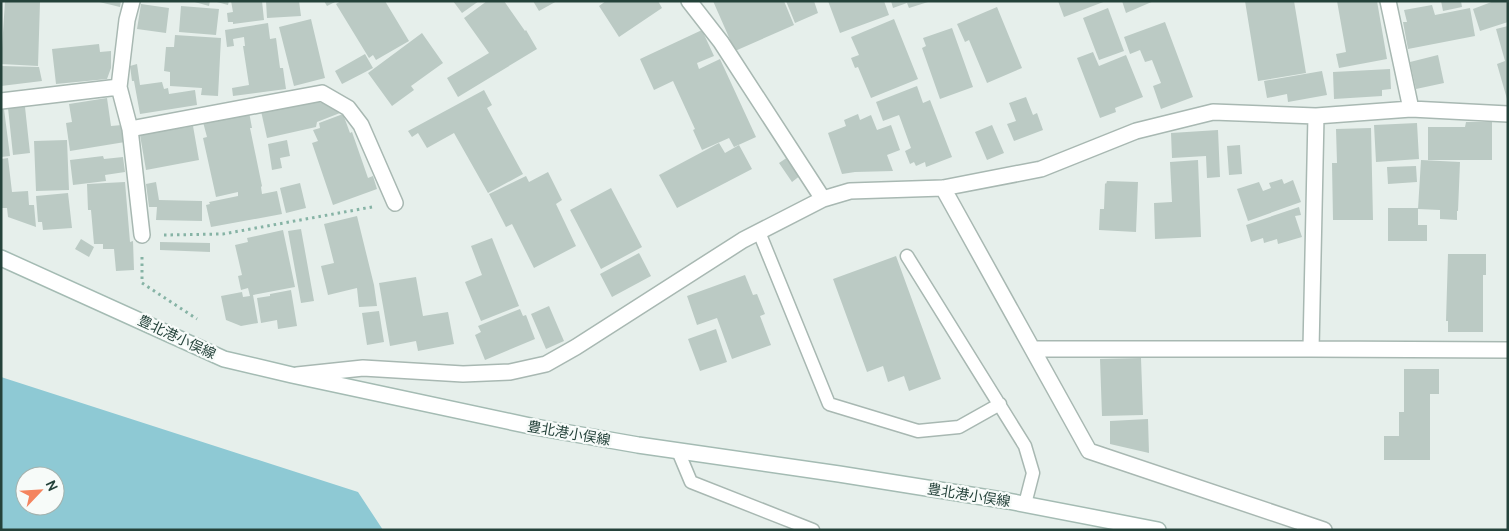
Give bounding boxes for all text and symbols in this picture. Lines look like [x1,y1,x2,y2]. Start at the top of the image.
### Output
street label: 豊北港小俣線 [135,311,219,363]
street label: 豊北港小俣線 [526,417,612,449]
north arrow [15,466,65,516]
text: N [42,477,62,494]
street label: 豊北港小俣線 [926,480,1012,510]

